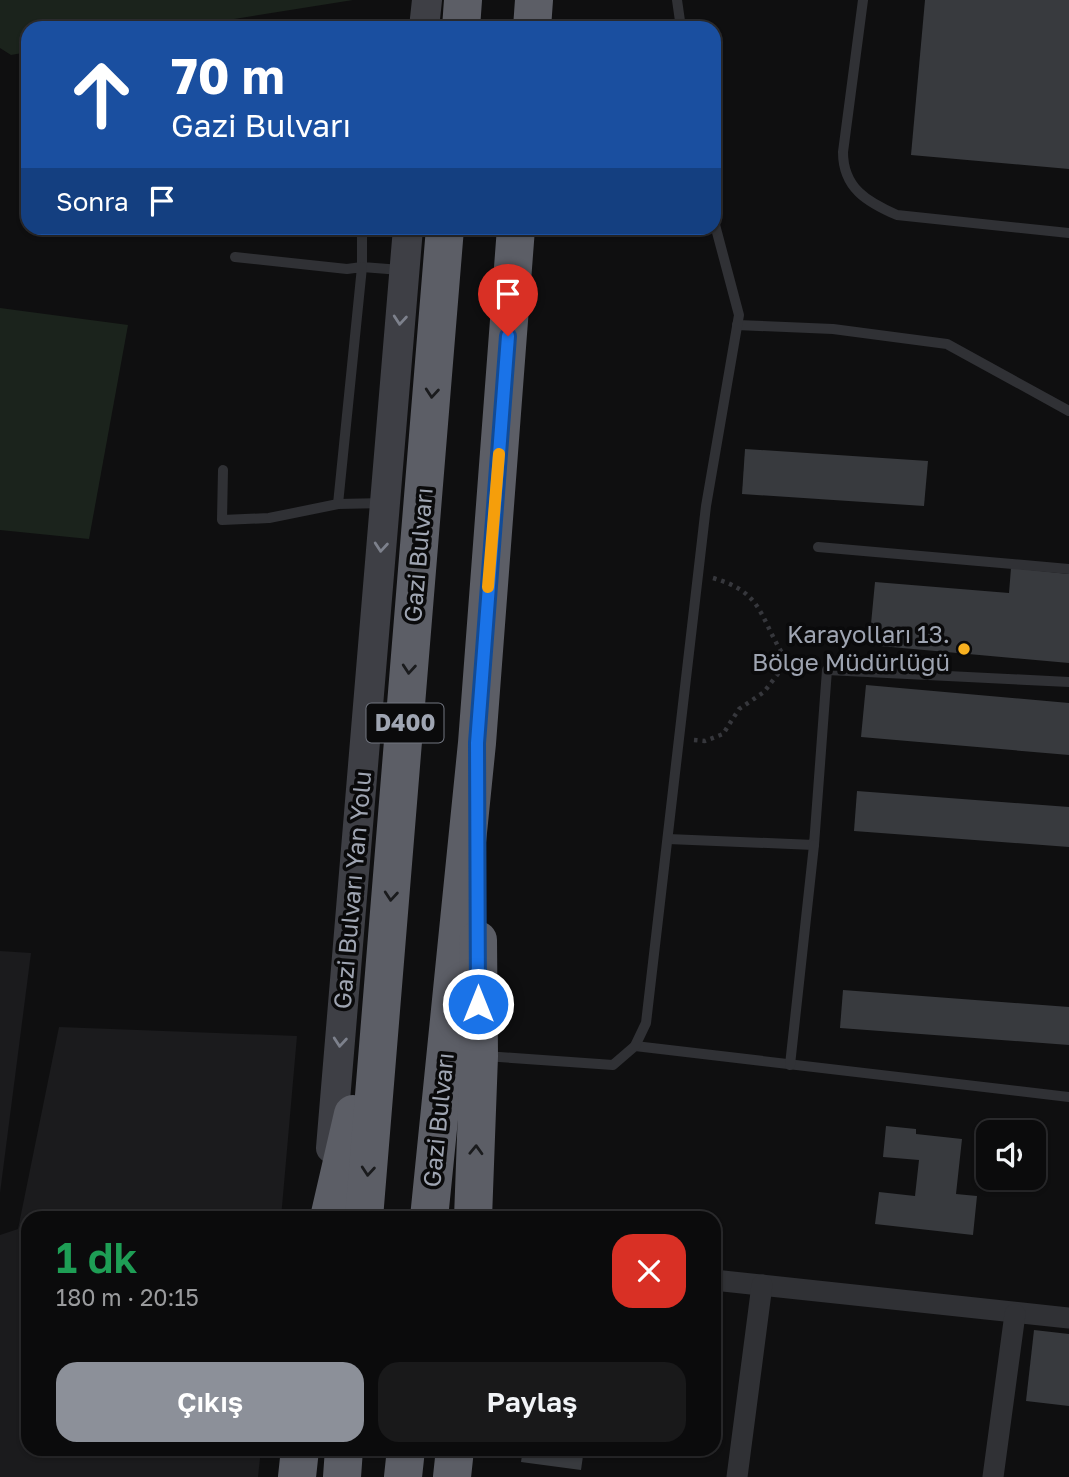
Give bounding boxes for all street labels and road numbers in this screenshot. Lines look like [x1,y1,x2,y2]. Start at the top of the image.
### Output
street label: Gazi Bulvarı [397,486,438,623]
road number: D400 [366,704,444,743]
street label: Gazi Bulvarı Yan Yolu [327,770,376,1010]
street label: Gazi Bulvarı [416,1051,459,1189]

